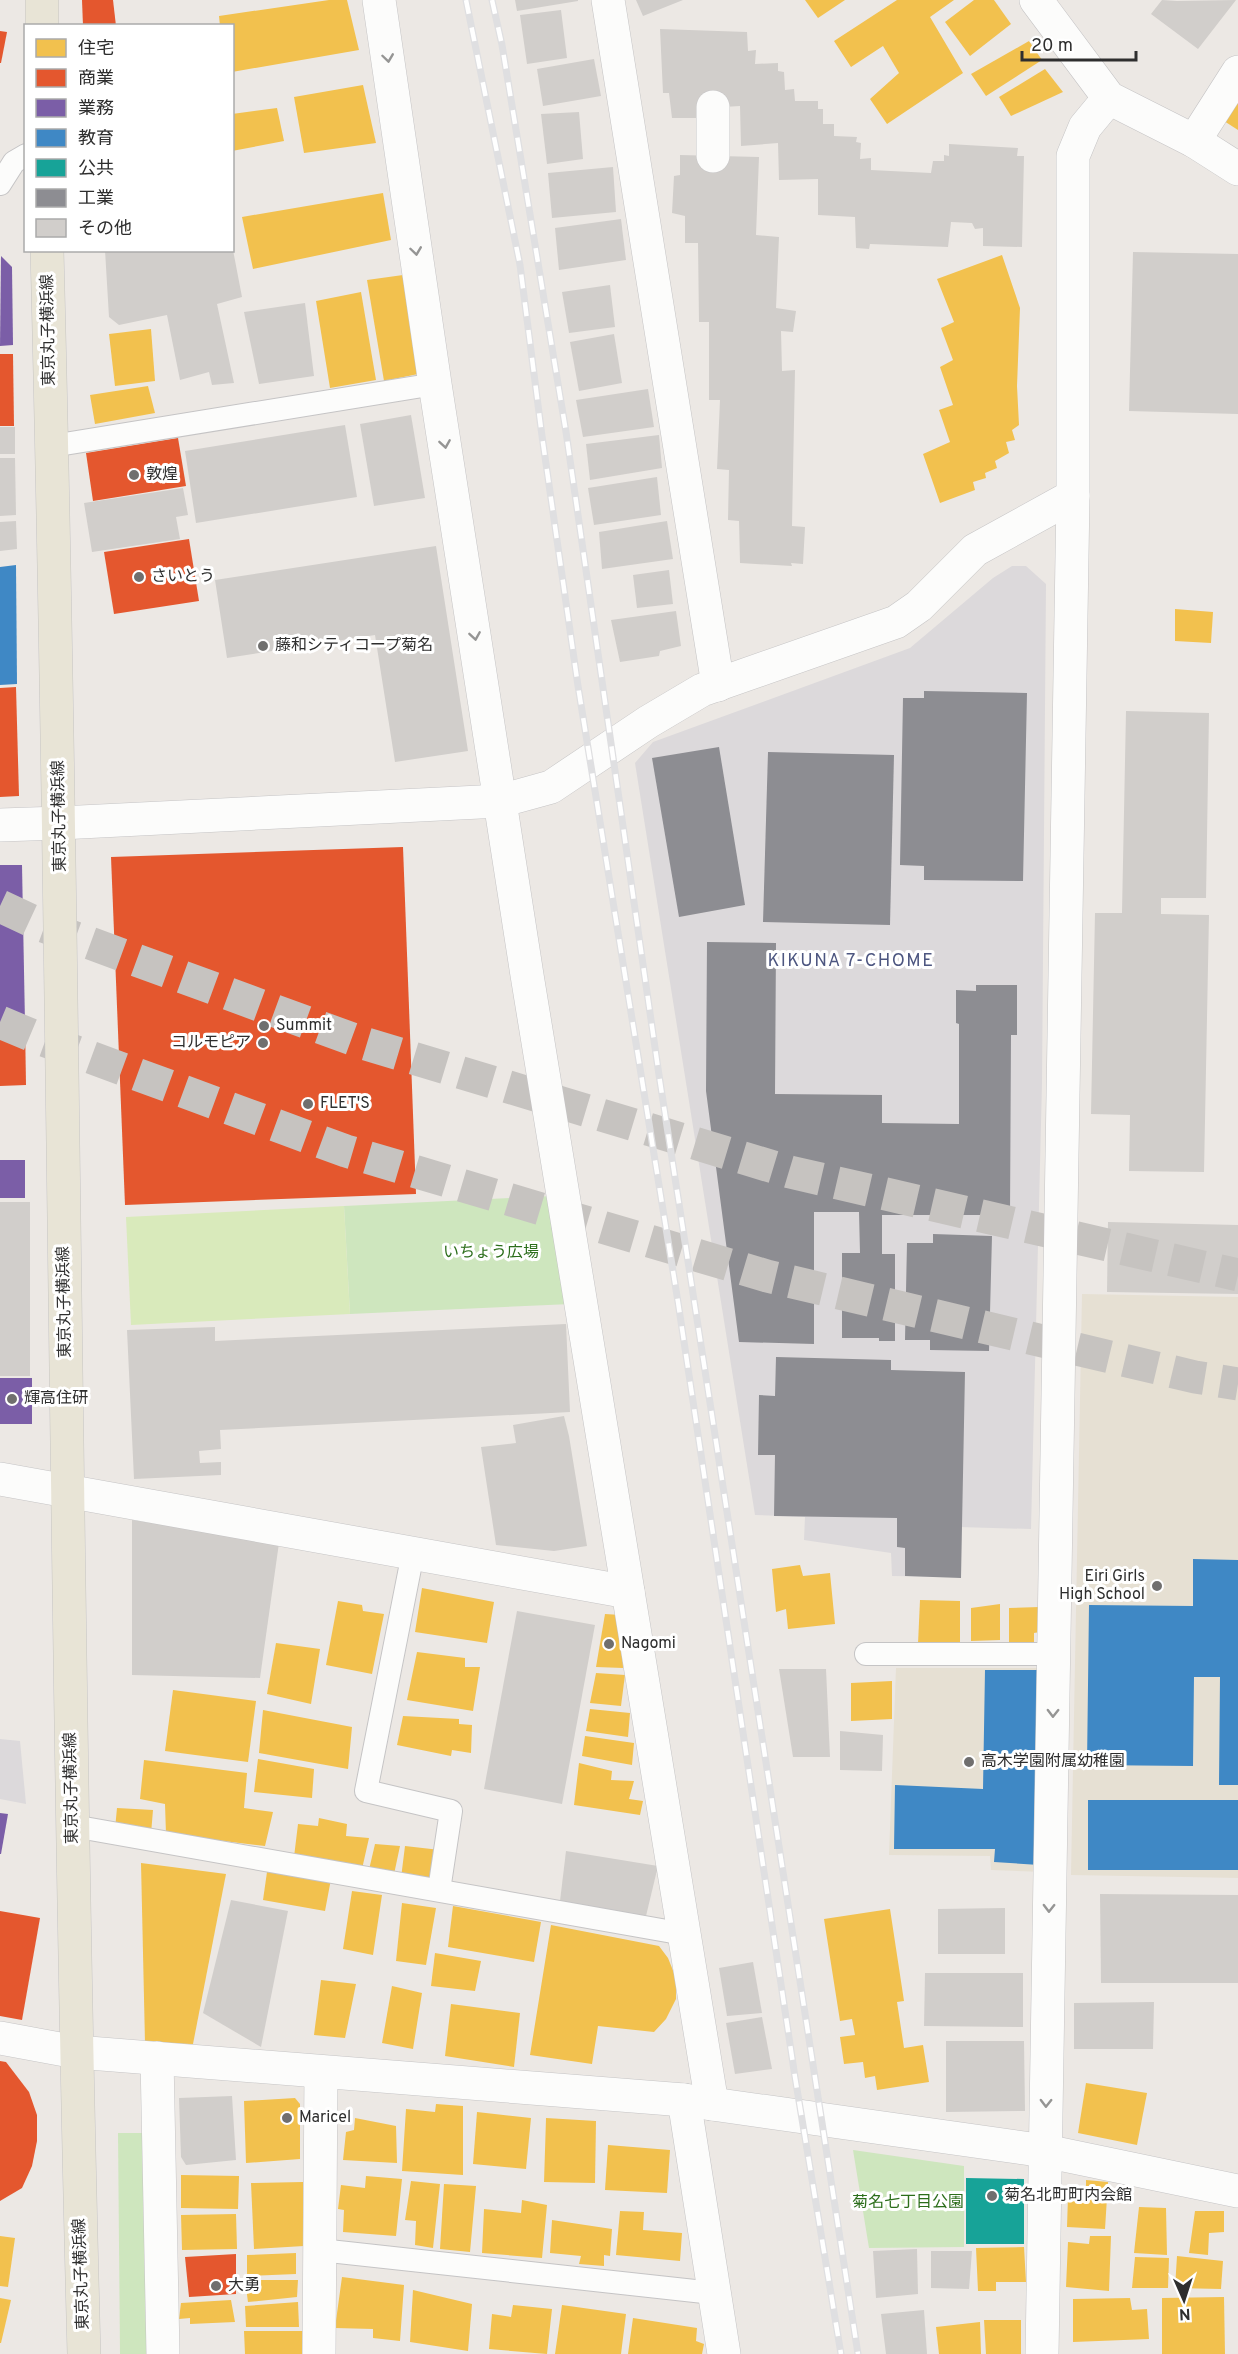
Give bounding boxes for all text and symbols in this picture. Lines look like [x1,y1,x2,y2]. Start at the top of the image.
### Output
legend [24,24,234,252]
scale bar [1022,24,1136,62]
text: 20 m [1031,35,1073,58]
text: 住宅 [78,38,114,61]
one-way arrow [381,53,393,62]
text: 商業 [78,68,114,91]
text: 業務 [78,98,114,121]
text: 教育 [78,128,114,151]
text: 公共 [78,158,114,181]
text: 工業 [78,188,114,211]
text: その他 [78,218,132,241]
one-way arrow [410,246,422,255]
street label: 東京丸子横浜線 [38,274,60,386]
one-way arrow [438,439,450,448]
place label: 敦煌 [146,465,178,485]
marker: 敦煌 [127,468,141,482]
place label: さいとう [151,567,215,587]
marker: さいとう [132,570,146,584]
one-way arrow [468,632,480,641]
place label: 藤和シティコープ菊名 [275,636,433,656]
marker: 藤和シティコープ菊名 [256,639,270,653]
street label: 東京丸子横浜線 [49,760,71,872]
district label: KIKUNA 7-CHOME [767,950,935,973]
place label: Summit [276,1016,332,1036]
marker: Summit [257,1019,271,1033]
place label: コルモピア [171,1033,251,1053]
marker: コルモピア [256,1036,270,1050]
place label: FLET'S [320,1094,370,1114]
marker: FLET'S [301,1097,315,1111]
park label: いちょう広場 [443,1243,539,1263]
street label: 東京丸子横浜線 [54,1246,76,1358]
place label: 輝高住研 [24,1389,88,1409]
marker: 輝高住研 [5,1392,19,1406]
place label: Eiri Girls High School [1059,1567,1145,1605]
marker: Eiri Girls High School [1150,1579,1164,1593]
place label: Nagomi [621,1634,676,1654]
marker: Nagomi [602,1637,616,1651]
one-way arrow [1047,1708,1059,1717]
street label: 東京丸子横浜線 [61,1732,83,1844]
place label: 高木学園附属幼稚園 [981,1752,1125,1772]
marker: 高木学園附属幼稚園 [962,1755,976,1769]
one-way arrow [1043,1903,1056,1912]
one-way arrow [1039,2098,1052,2107]
place label: Maricel [299,2108,351,2128]
marker: Maricel [280,2111,294,2125]
place label: 菊名北町町内会館 [1004,2186,1132,2206]
marker: 菊名北町町内会館 [985,2189,999,2203]
park label: 菊名七丁目公園 [852,2193,964,2213]
street label: 東京丸子横浜線 [70,2218,94,2330]
north arrow [1154,2270,1214,2330]
place label: 大勇 [228,2276,260,2296]
marker: 大勇 [209,2279,223,2293]
text: N [1178,2303,1191,2323]

